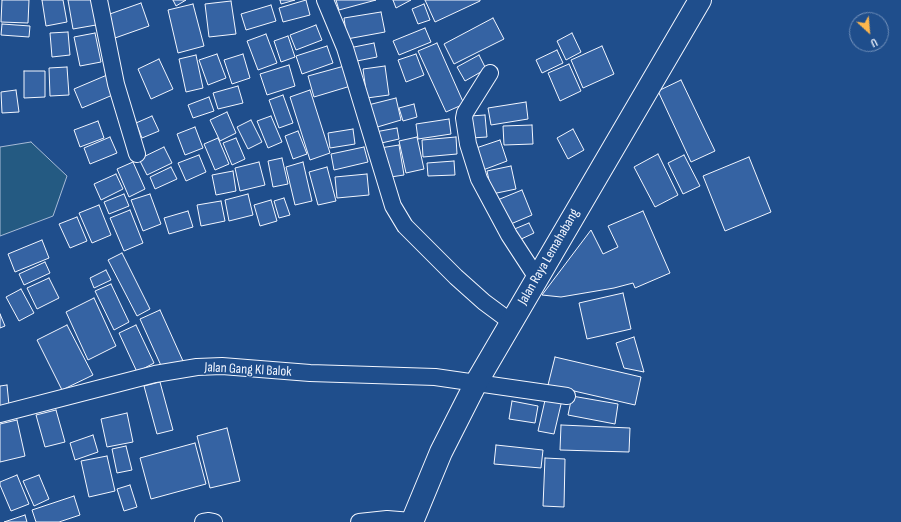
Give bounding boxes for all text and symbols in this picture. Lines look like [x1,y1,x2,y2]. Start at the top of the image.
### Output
north arrow [849,12,889,52]
text: U [869,35,879,49]
street label: Jalan Raya Lemahabang [515,206,583,308]
street label: Jalan Gang Kl Balok [204,359,292,381]

